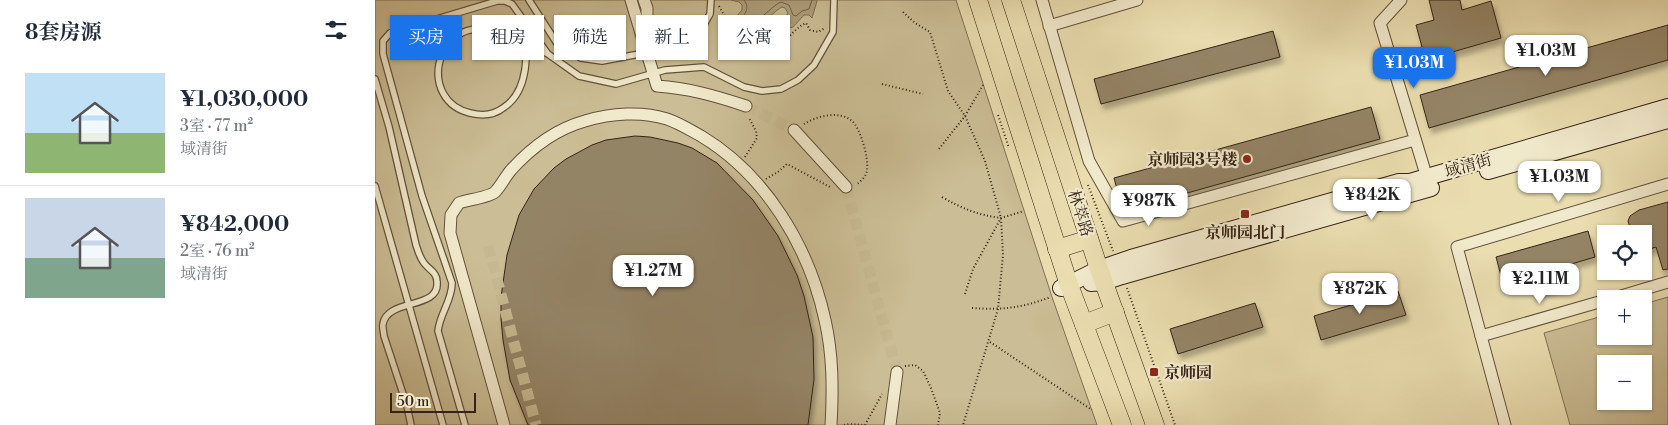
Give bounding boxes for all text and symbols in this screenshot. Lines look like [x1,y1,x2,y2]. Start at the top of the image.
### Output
chip: 买房 [390,15,462,60]
chip: 租房 [472,15,544,60]
chip: 筛选 [554,15,626,60]
chip: 新上 [636,15,708,60]
chip: 公寓 [718,15,790,60]
icon: filters [322,16,350,44]
text: 8套房源 [25,20,101,46]
pin: ¥1.03M [1505,34,1587,77]
text: ¥1.03M [1516,41,1576,61]
pin: ¥1.03M [1373,46,1455,89]
text: ¥1.03M [1384,53,1444,73]
text: ¥1,030,000 [180,87,308,113]
icon: home [65,93,125,153]
text: 3室 · 77 m² [180,116,253,136]
text: 域清街 [180,139,228,159]
place label: 京师园3号楼 [1147,150,1237,170]
street label: 域清街 [1442,150,1494,182]
marker: 京师园3号楼 [1241,153,1253,165]
pin: ¥1.03M [1518,160,1600,203]
text: ¥1.03M [1529,167,1589,187]
pin: ¥842K [1337,178,1407,221]
pin: ¥987K [1114,184,1184,227]
text: ¥842K [1344,185,1400,205]
street label: 林萃路 [1063,187,1097,239]
text: ¥987K [1122,191,1176,211]
marker: 京师园北门 [1239,208,1251,220]
text: ¥842,000 [180,212,289,238]
icon: home [65,218,125,278]
place label: 京师园北门 [1205,223,1285,243]
map controls [1597,225,1652,410]
button: locate [1597,225,1652,280]
text: 2室 · 76 m² [180,241,255,261]
pin: ¥1.27M [612,254,694,297]
text: ¥1.27M [624,261,682,281]
pin: ¥2.11M [1499,262,1581,305]
text: 域清街 [180,264,228,284]
text: ¥2.11M [1511,269,1569,289]
pin: ¥872K [1325,272,1395,315]
text: ¥872K [1333,279,1387,299]
button: + [1597,290,1652,345]
button: − [1597,355,1652,410]
place label: 京师园 [1164,363,1212,383]
marker: 京师园 [1148,366,1160,378]
scale bar [390,390,476,413]
text: 50 m [397,393,429,411]

